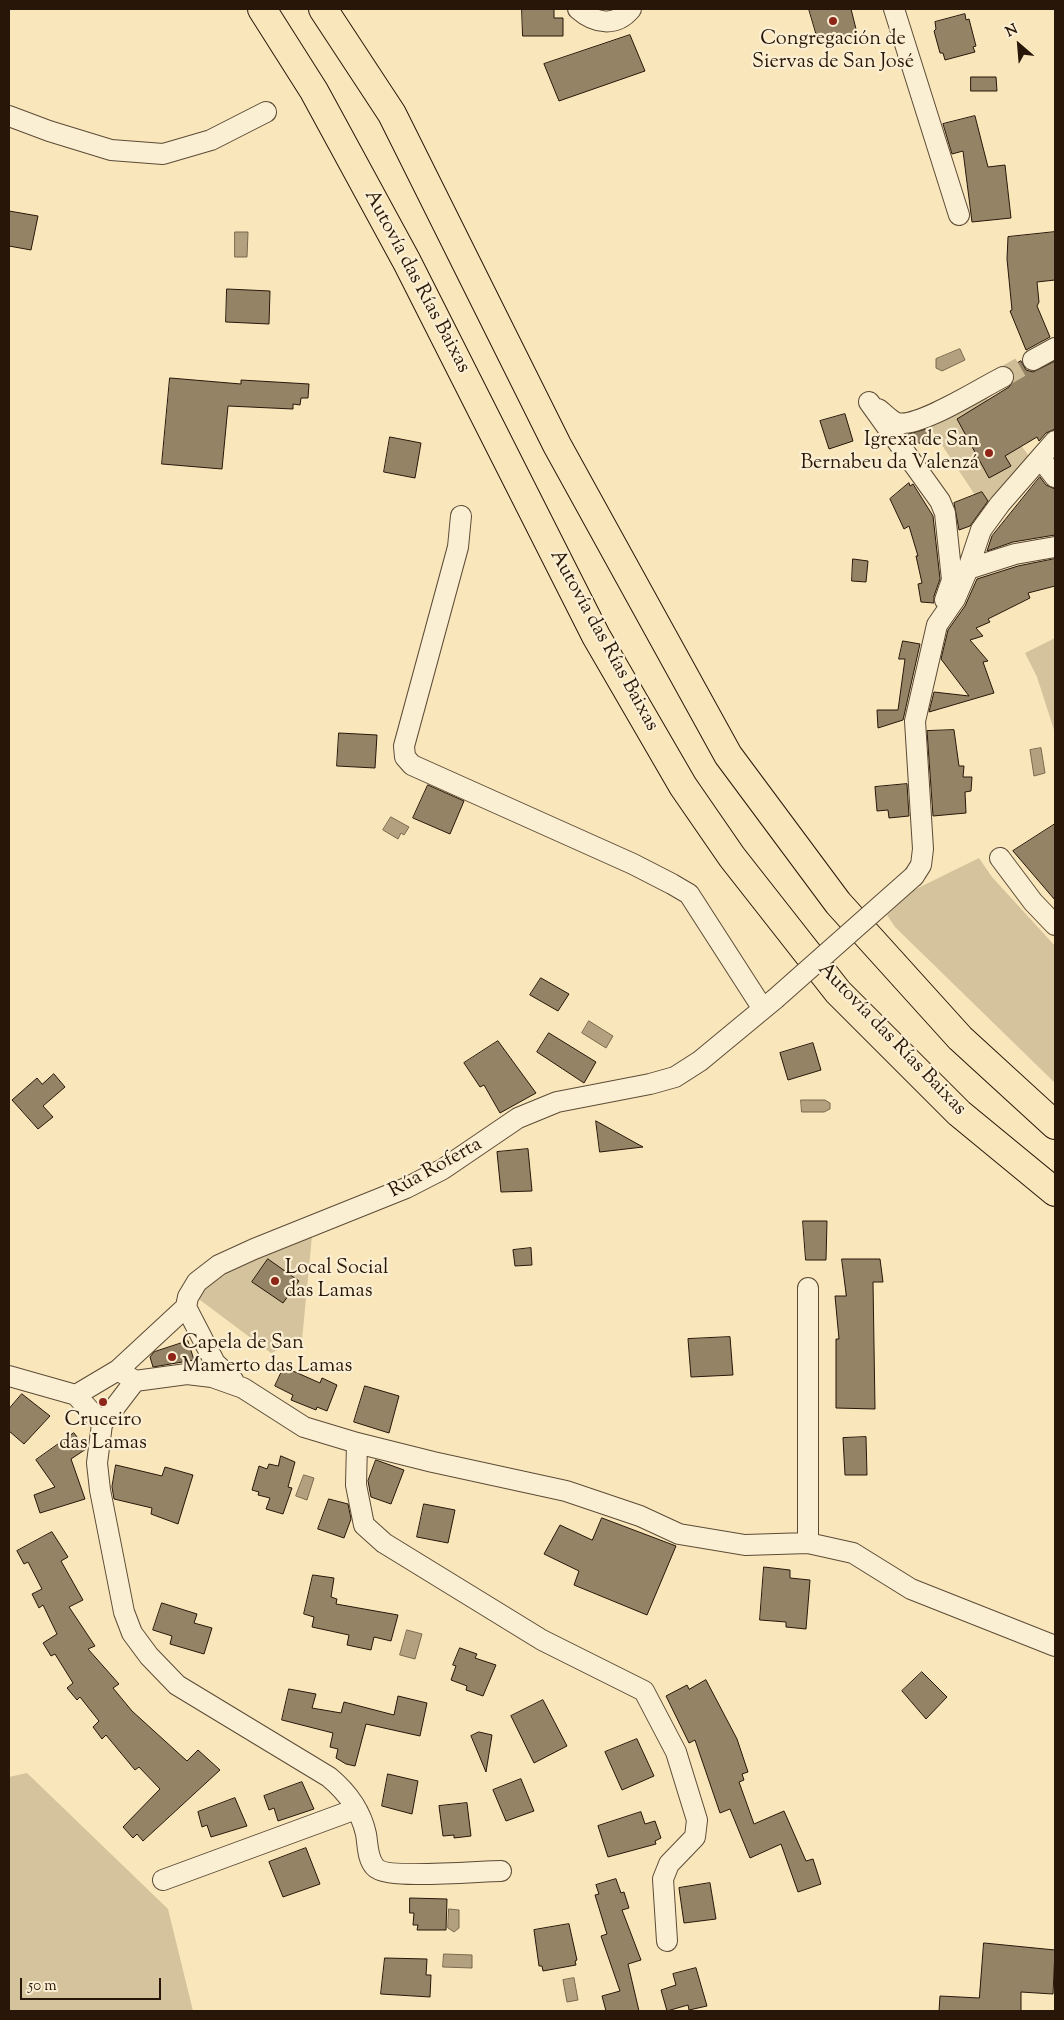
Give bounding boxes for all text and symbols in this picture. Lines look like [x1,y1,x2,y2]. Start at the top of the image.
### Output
marker: Congregación de Siervas de San José [827,15,839,27]
north arrow [994,20,1044,70]
text: N [1003,20,1022,43]
place label: Congregación de Siervas de San José [752,29,914,76]
street label: Autovía das Rías Baixas [358,187,474,377]
place label: Igrexa de San Bernabeu da Valenzá [800,430,979,477]
marker: Igrexa de San Bernabeu da Valenzá [983,447,995,459]
street label: Autovía das Rías Baixas [543,546,663,736]
street label: Autovía das Rías Baixas [812,958,970,1122]
street label: Rúa Roferta [385,1134,487,1204]
place label: Local Social das Lamas [285,1258,388,1305]
marker: Local Social das Lamas [269,1275,281,1287]
place label: Capela de San Mamerto das Lamas [182,1333,352,1380]
marker: Capela de San Mamerto das Lamas [166,1351,178,1363]
marker: Cruceiro das Lamas [97,1396,109,1408]
place label: Cruceiro das Lamas [59,1410,147,1457]
scale bar [22,1968,164,2000]
text: 50 m [28,1976,57,1997]

